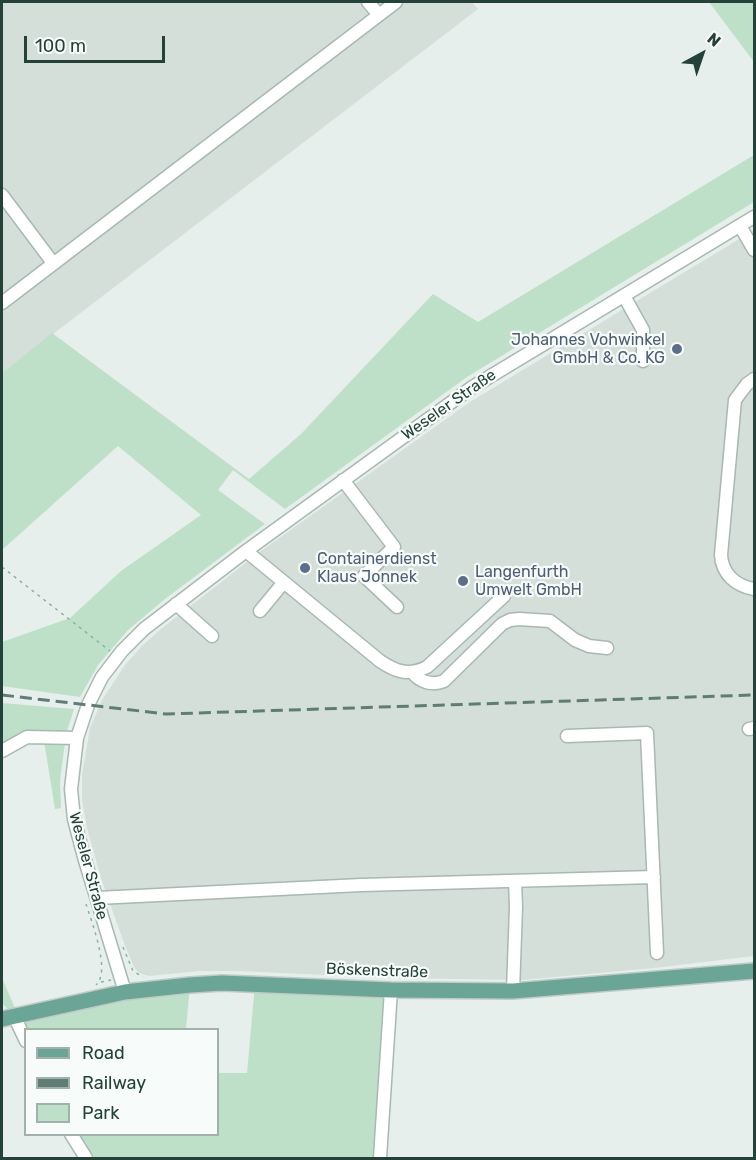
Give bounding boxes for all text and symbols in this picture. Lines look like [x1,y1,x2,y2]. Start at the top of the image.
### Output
scale bar [27,24,168,62]
north arrow [672,24,732,84]
text: N [703,29,724,51]
text: 100 m [35,35,86,57]
place label: Johannes Vohwinkel GmbH & Co. KG [511,330,665,368]
marker: Johannes Vohwinkel GmbH & Co. KG [670,342,684,356]
street label: Weseler Straße [398,365,500,445]
place label: Containerdienst Klaus Jonnek [317,549,436,587]
marker: Containerdienst Klaus Jonnek [298,561,312,575]
place label: Langenfurth Umwelt GmbH [475,562,582,600]
marker: Langenfurth Umwelt GmbH [456,574,470,588]
street label: Weseler Straße [64,810,112,922]
street label: Böskenstraße [326,960,428,982]
legend [24,1028,219,1136]
text: Road [82,1042,125,1064]
text: Railway [82,1072,146,1094]
text: Park [82,1102,119,1124]

